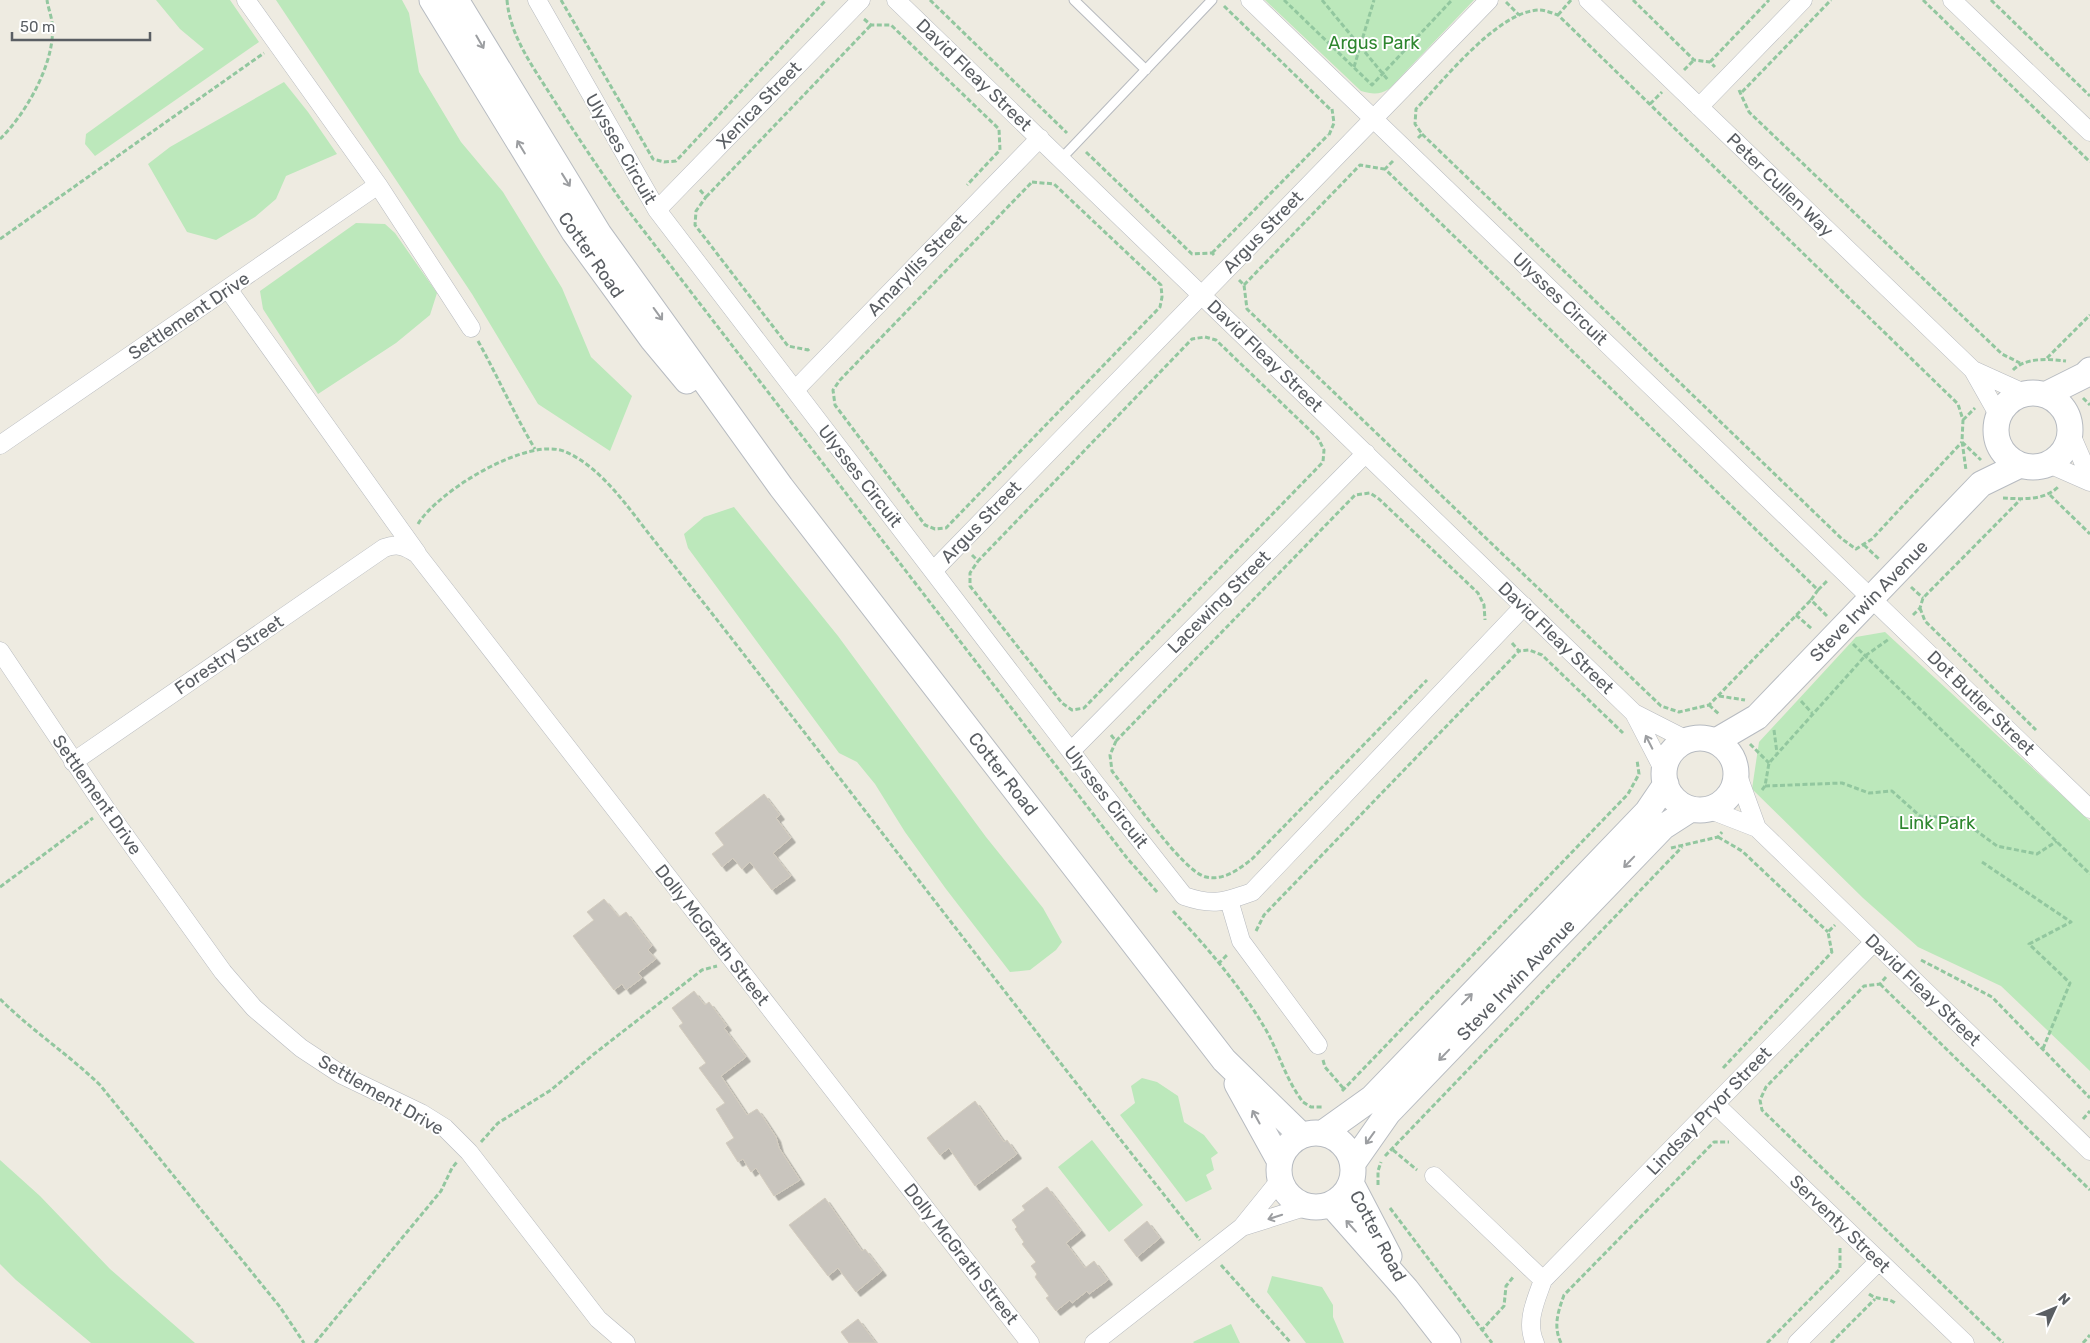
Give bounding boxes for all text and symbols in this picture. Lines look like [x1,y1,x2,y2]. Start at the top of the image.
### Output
scale bar [12,10,150,42]
street label: David Fleay Street [912,14,1036,136]
text: 50 m [20,18,55,36]
park label: Argus Park [1328,32,1420,54]
one-way arrow [476,35,486,49]
street label: Xenica Street [712,57,806,153]
street label: Ulysses Circuit [581,90,661,208]
street label: Peter Cullen Way [1722,129,1838,242]
one-way arrow [515,140,525,154]
one-way arrow [561,173,571,187]
street label: Argus Street [1218,186,1308,278]
street label: Cotter Road [553,208,629,302]
street label: Amaryllis Street [863,209,971,321]
street label: Ulysses Circuit [1508,248,1612,350]
street label: Settlement Drive [124,267,254,365]
street label: David Fleay Street [1203,295,1327,417]
one-way arrow [652,307,663,320]
street label: Ulysses Circuit [813,420,907,532]
street label: Argus Street [936,476,1026,568]
street label: Steve Irwin Avenue [1805,536,1933,666]
street label: Lacewing Street [1163,546,1275,658]
street label: David Fleay Street [1494,577,1618,699]
street label: Forestry Street [170,611,288,699]
street label: Dot Butler Street [1923,646,2039,760]
street label: Cotter Road [964,728,1042,820]
street label: Settlement Drive [47,731,147,859]
one-way arrow [1644,735,1653,750]
street label: Ulysses Circuit [1059,741,1153,853]
park label: Link Park [1899,812,1976,834]
one-way arrow [1623,856,1635,869]
street label: Dolly McGrath Street [650,860,774,1010]
street label: Steve Irwin Avenue [1452,915,1580,1045]
street label: David Fleay Street [1861,929,1985,1051]
one-way arrow [1461,993,1473,1006]
street label: Lindsay Pryor Street [1642,1042,1776,1180]
one-way arrow [1438,1049,1450,1062]
street label: Settlement Drive [314,1050,448,1140]
one-way arrow [1250,1111,1260,1125]
one-way arrow [1365,1131,1375,1145]
street label: Serventy Street [1785,1170,1895,1278]
street label: Dolly McGrath Street [899,1179,1023,1329]
street label: Cotter Road [1345,1187,1411,1285]
one-way arrow [1268,1212,1284,1222]
one-way arrow [1345,1220,1356,1233]
north arrow [2030,1283,2080,1333]
text: N [2054,1290,2074,1309]

